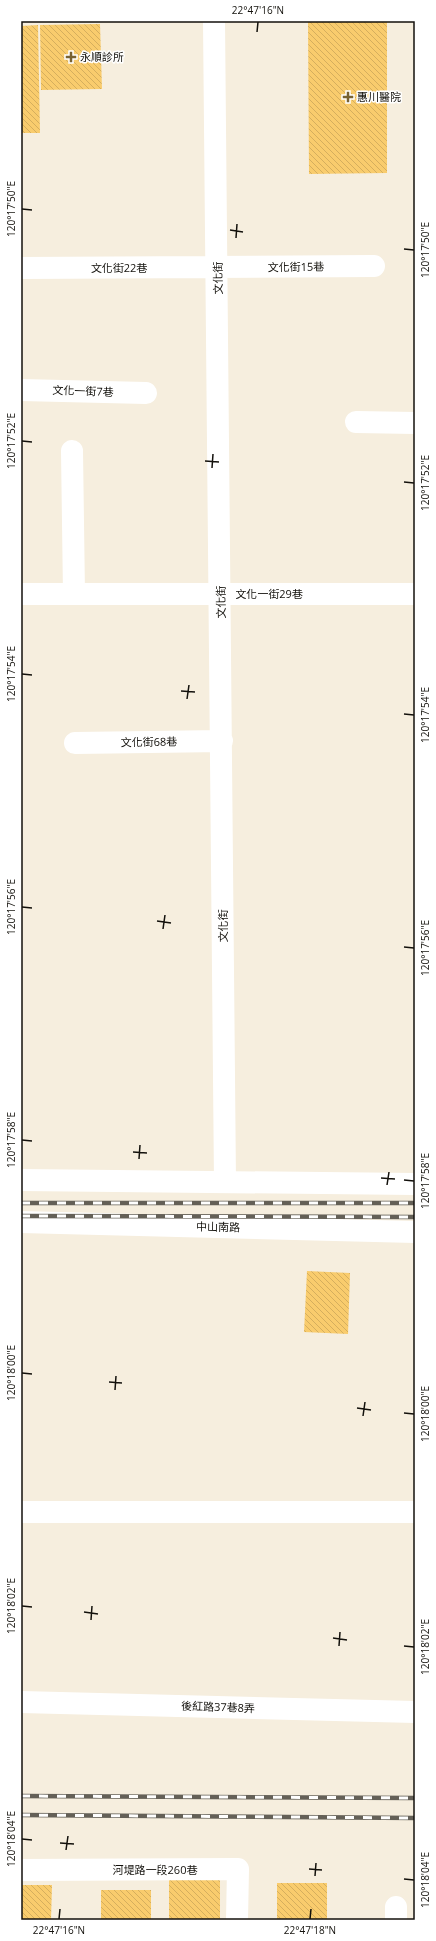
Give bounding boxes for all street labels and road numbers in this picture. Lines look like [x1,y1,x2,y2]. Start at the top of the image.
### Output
street label: 文化街15巷 [268,259,324,274]
street label: 文化街22巷 [91,260,147,275]
street label: 文化街 [210,261,225,295]
street label: 文化一街7巷 [52,382,114,399]
street label: 文化街 [213,585,228,619]
street label: 文化一街29巷 [235,586,303,601]
street label: 文化街68巷 [121,734,177,749]
street label: 文化街 [215,910,230,943]
street label: 中山南路 [196,1219,240,1234]
street label: 後紅路37巷8弄 [181,1698,255,1715]
street label: 河堤路一段260巷 [113,1862,197,1877]

